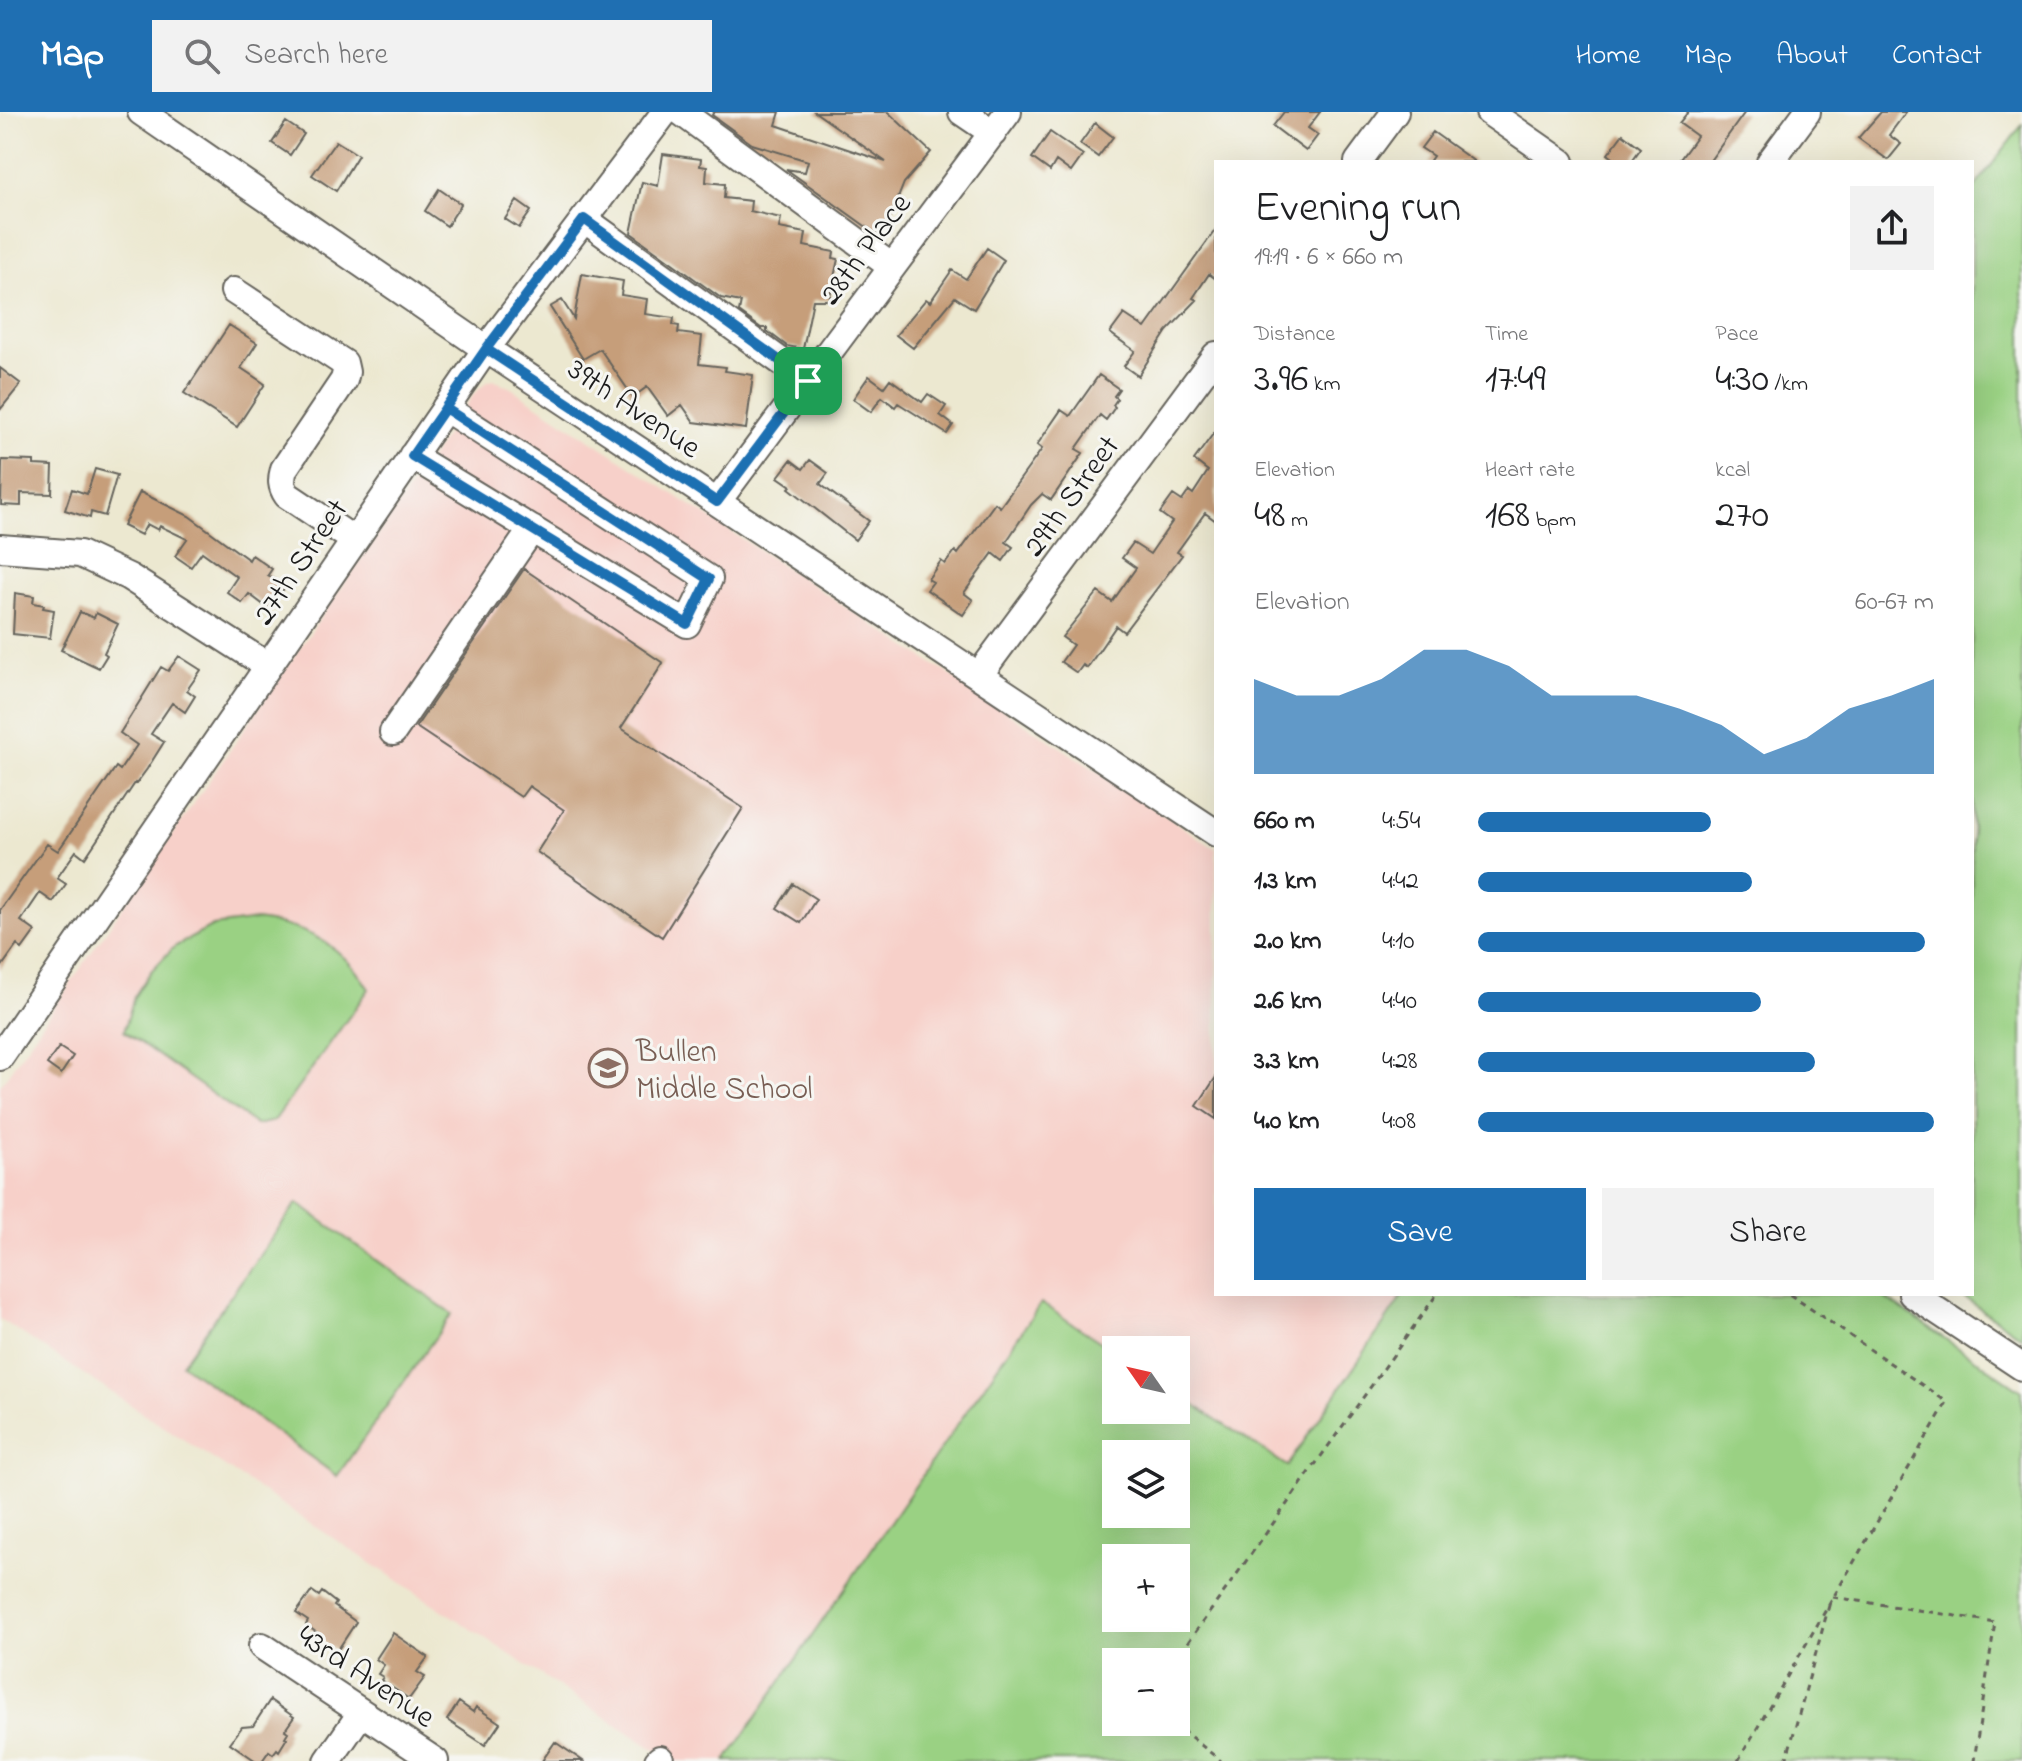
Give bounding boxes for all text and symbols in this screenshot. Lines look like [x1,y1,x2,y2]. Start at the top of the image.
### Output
search box [152,20,712,92]
text: Map [40,28,104,84]
icon: search [180,34,224,78]
text: Search here [244,34,388,78]
text: Home [1575,36,1641,77]
text: Map [1685,36,1732,77]
text: About [1776,36,1848,77]
text: Contact [1892,36,1982,77]
text: Evening run [1254,177,1461,241]
street label: 28th Place [809,184,925,316]
button: share [1850,186,1934,270]
text: 19:19 · 6 × 660 m [1254,239,1403,277]
text: Distance [1254,319,1335,351]
text: Time [1485,319,1528,351]
text: Pace [1715,319,1758,351]
pin [774,347,842,415]
street label: 39th Avenue [557,348,710,472]
text: 3.96 [1254,351,1308,410]
text: 17:49 [1485,351,1546,410]
text: 4:30 [1715,351,1769,410]
icon: arrive [786,359,830,403]
text: km [1308,369,1341,401]
text: /km [1769,369,1808,401]
street label: 29th Street [1013,426,1133,568]
text: Elevation [1254,455,1335,487]
text: Heart rate [1485,455,1575,487]
text: kcal [1715,455,1750,487]
text: 48 [1254,487,1285,546]
text: 168 [1485,487,1530,546]
text: 270 [1715,487,1769,546]
street label: 27th Street [242,490,362,636]
text: m [1285,505,1308,537]
text: bpm [1530,505,1576,537]
text: Elevation [1254,584,1350,622]
text: 60–67 m [1855,584,1934,622]
text: 660 m [1254,803,1315,841]
text: 4:54 [1382,803,1421,841]
text: 1.3 km [1254,863,1316,901]
text: 4:42 [1382,863,1419,901]
text: 2.0 km [1254,923,1322,961]
text: 4:10 [1382,923,1414,961]
text: 2.6 km [1254,983,1322,1021]
text: 4:40 [1382,983,1417,1021]
place label: Bullen Middle School [635,1030,813,1114]
text: 3.3 km [1254,1043,1319,1081]
text: 4:28 [1382,1043,1418,1081]
school or university icon: Bullen Middle School [587,1047,629,1089]
text: 4.0 km [1254,1103,1319,1141]
text: 4:08 [1382,1103,1416,1141]
button: Save [1254,1188,1586,1280]
button: Share [1602,1188,1934,1280]
north arrow [1102,1336,1190,1424]
map controls [1102,1336,1190,1736]
button: layers [1102,1440,1190,1528]
button: + [1102,1544,1190,1632]
street label: 43rd Avenue [286,1614,444,1742]
button: − [1102,1648,1190,1736]

